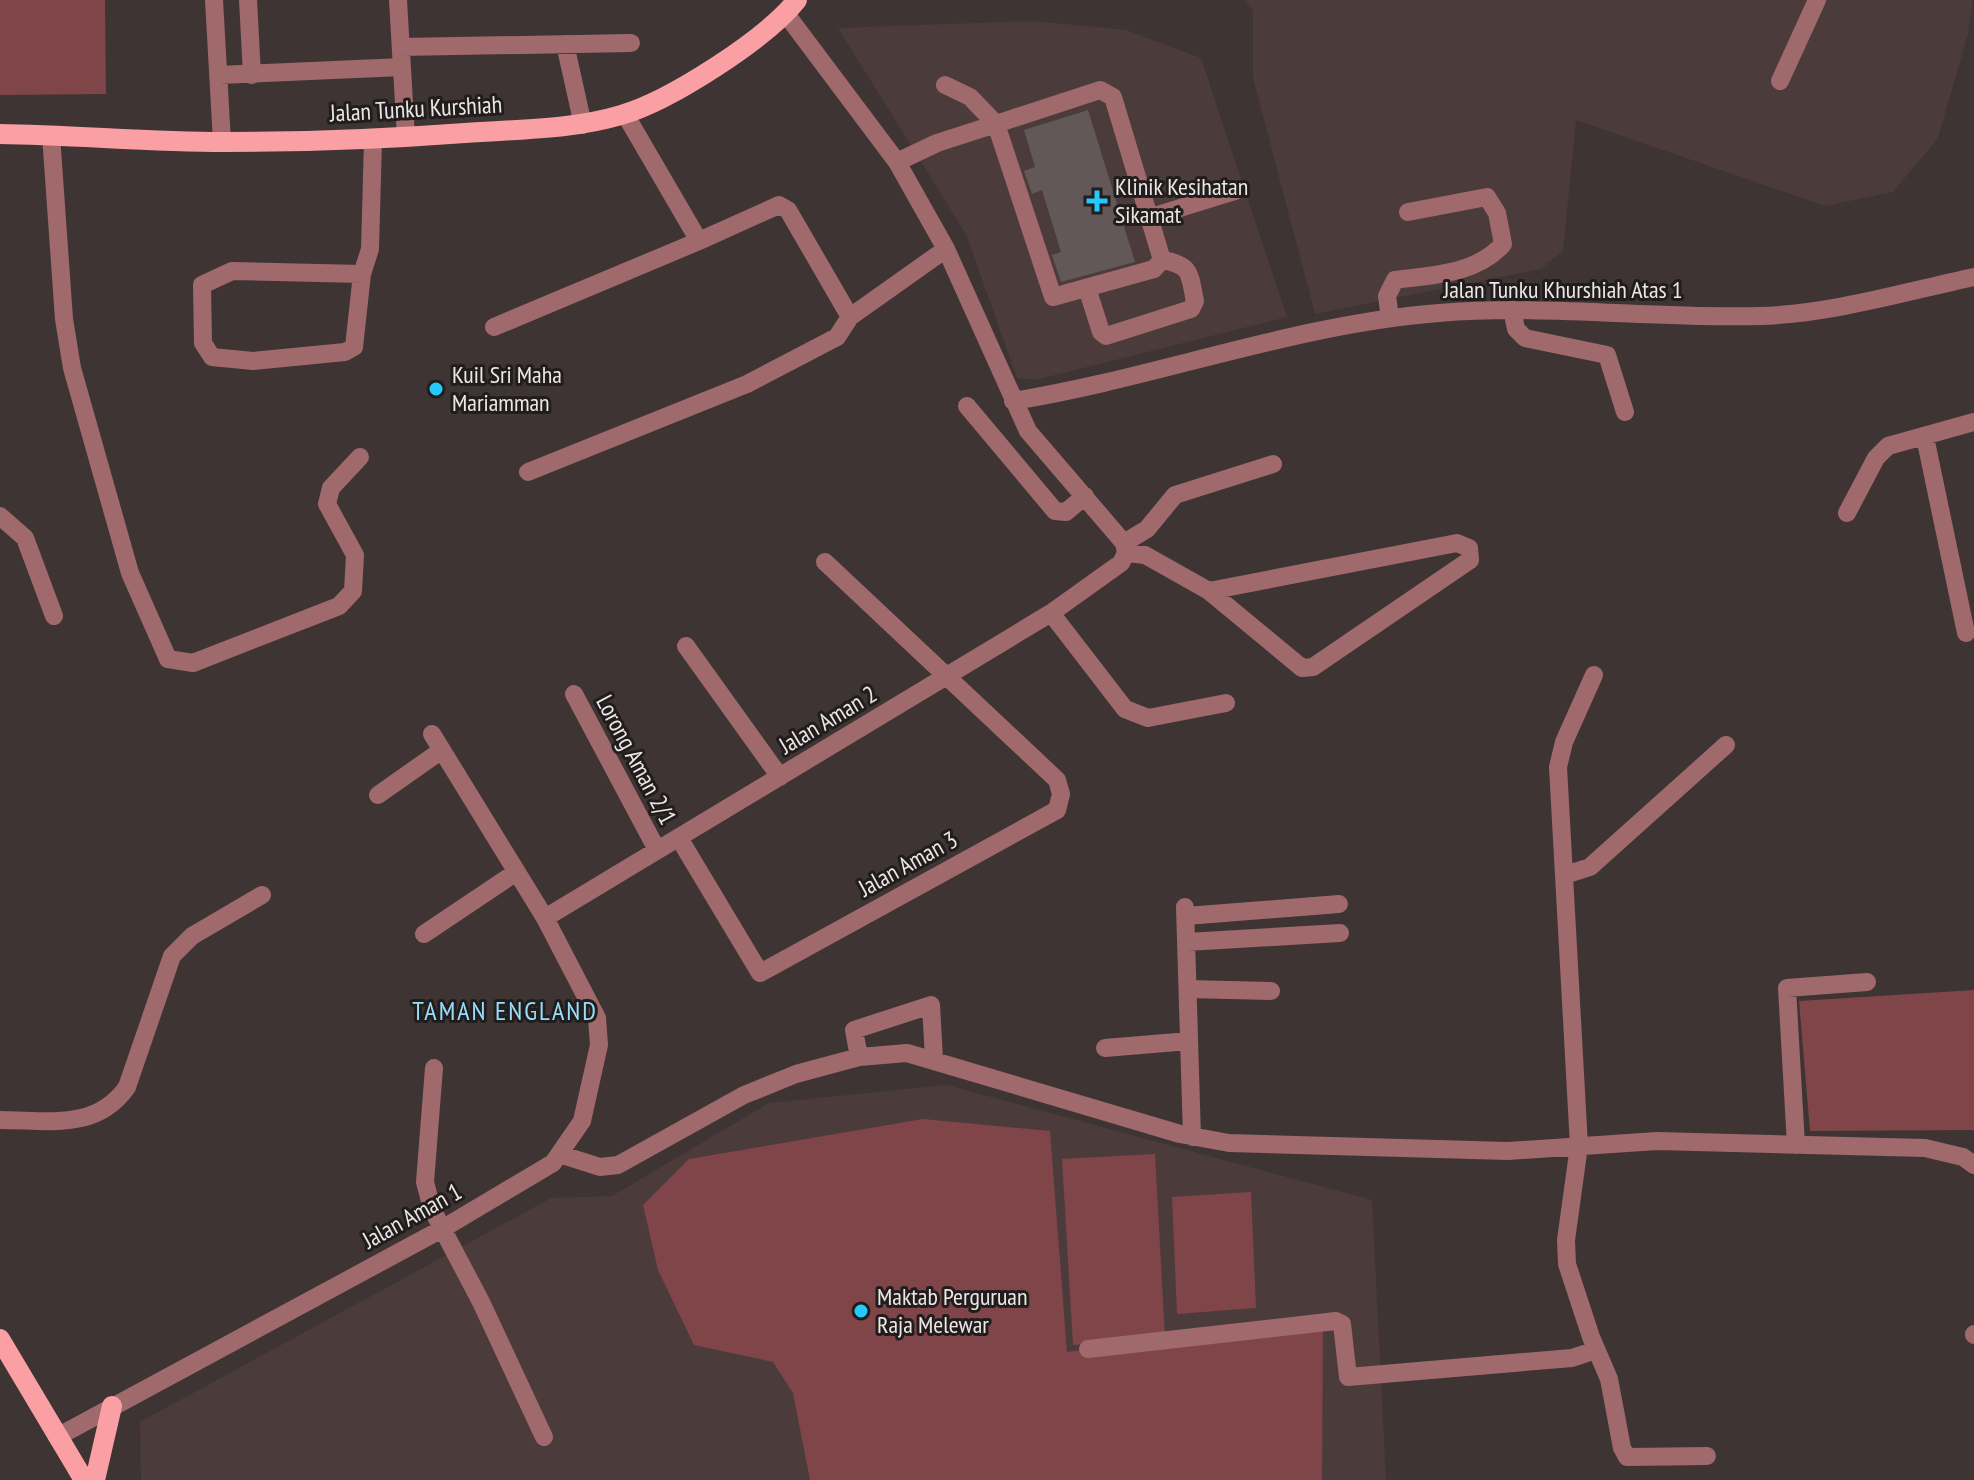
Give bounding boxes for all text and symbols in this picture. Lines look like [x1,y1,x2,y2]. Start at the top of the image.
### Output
street label: Jalan Tunku Kurshiah [328,89,503,129]
place label: Klinik Kesihatan Sikamat [1115,171,1248,230]
marker: Klinik Kesihatan Sikamat [1086,190,1108,212]
street label: Jalan Tunku Khurshiah Atas 1 [1442,274,1683,305]
place label: Kuil Sri Maha Mariamman [452,359,562,418]
marker: Kuil Sri Maha Mariamman [427,380,445,398]
street label: Jalan Aman 2 [772,678,882,761]
street label: Lorong Aman 2/1 [589,690,684,830]
street label: Jalan Aman 3 [852,824,963,904]
district label: TAMAN ENGLAND [412,994,598,1027]
street label: Jalan Aman 1 [356,1176,467,1256]
place label: Maktab Perguruan Raja Melewar [877,1281,1027,1340]
marker: Maktab Perguruan Raja Melewar [852,1302,870,1320]

